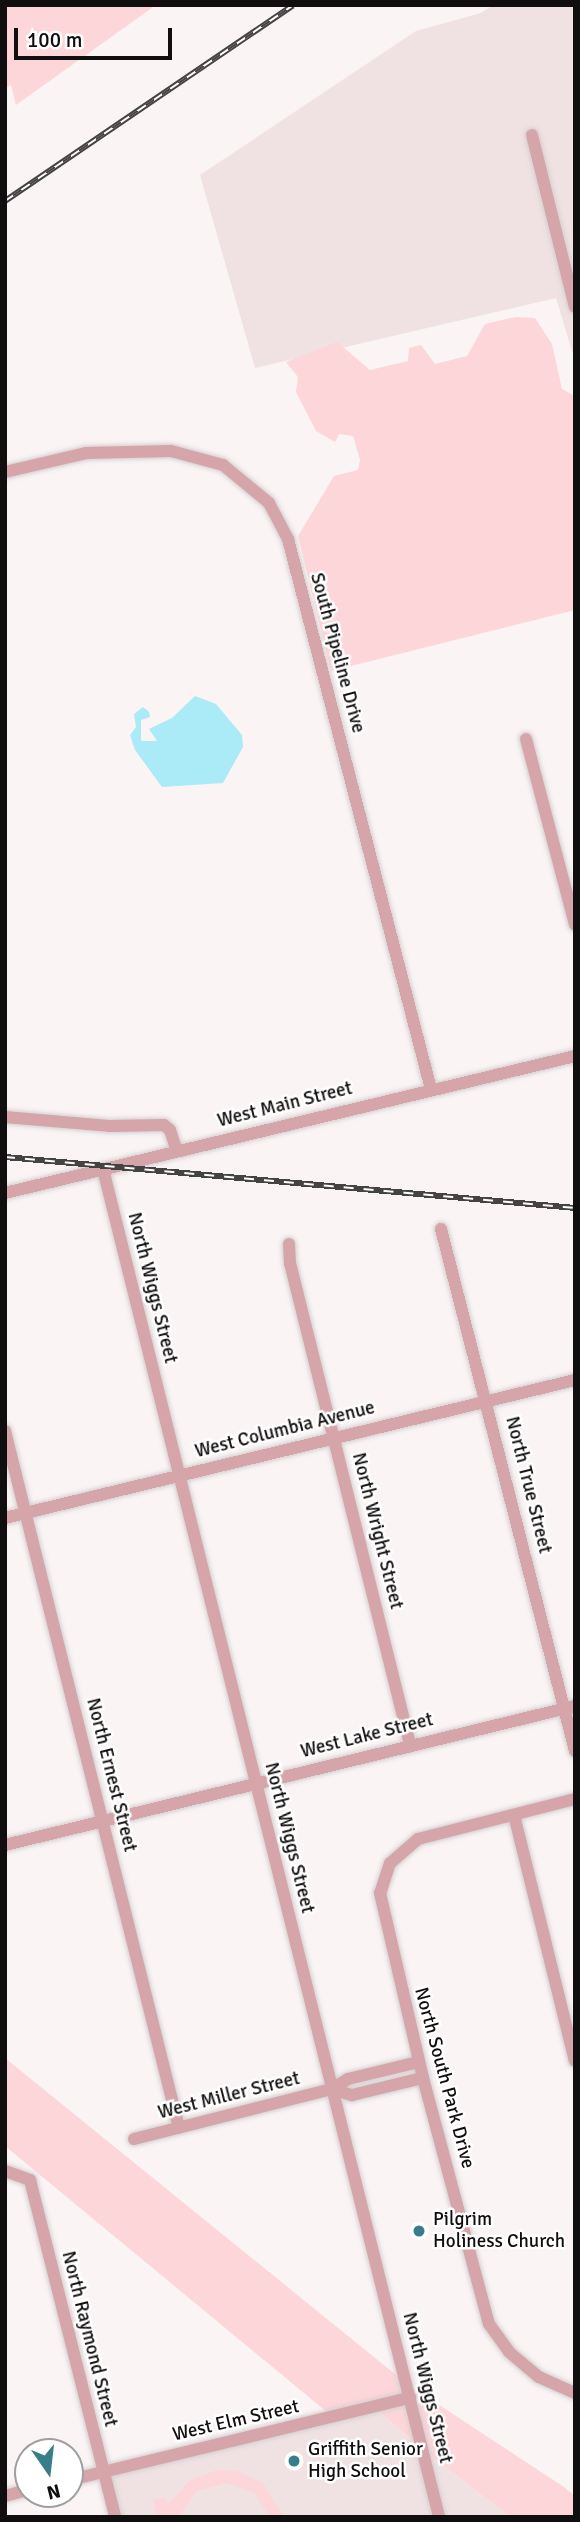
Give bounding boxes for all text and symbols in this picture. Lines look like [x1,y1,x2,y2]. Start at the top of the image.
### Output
scale bar [18,14,175,58]
text: 100 m [27,27,82,53]
street label: South Pipeline Drive [305,571,369,735]
street label: West Main Street [215,1077,355,1133]
street label: North Wiggs Street [122,1210,182,1366]
street label: West Columbia Avenue [193,1397,377,1463]
street label: North True Street [500,1414,556,1556]
street label: North Wright Street [347,1450,407,1612]
street label: North Ernest Street [81,1696,141,1854]
street label: West Lake Street [298,1709,436,1763]
street label: North Wiggs Street [259,1760,319,1916]
street label: North South Park Drive [409,1985,479,2171]
street label: West Miller Street [156,2067,302,2125]
place label: Pilgrim Holiness Church [433,2209,565,2253]
marker: Pilgrim Holiness Church [411,2223,427,2239]
street label: North Raymond Street [56,2249,122,2429]
street label: North Wiggs Street [397,2310,457,2466]
street label: West Elm Street [170,2395,302,2447]
north arrow [14,2438,84,2508]
place label: Griffith Senior High School [308,2439,423,2483]
marker: Griffith Senior High School [286,2453,302,2469]
text: N [44,2478,63,2505]

